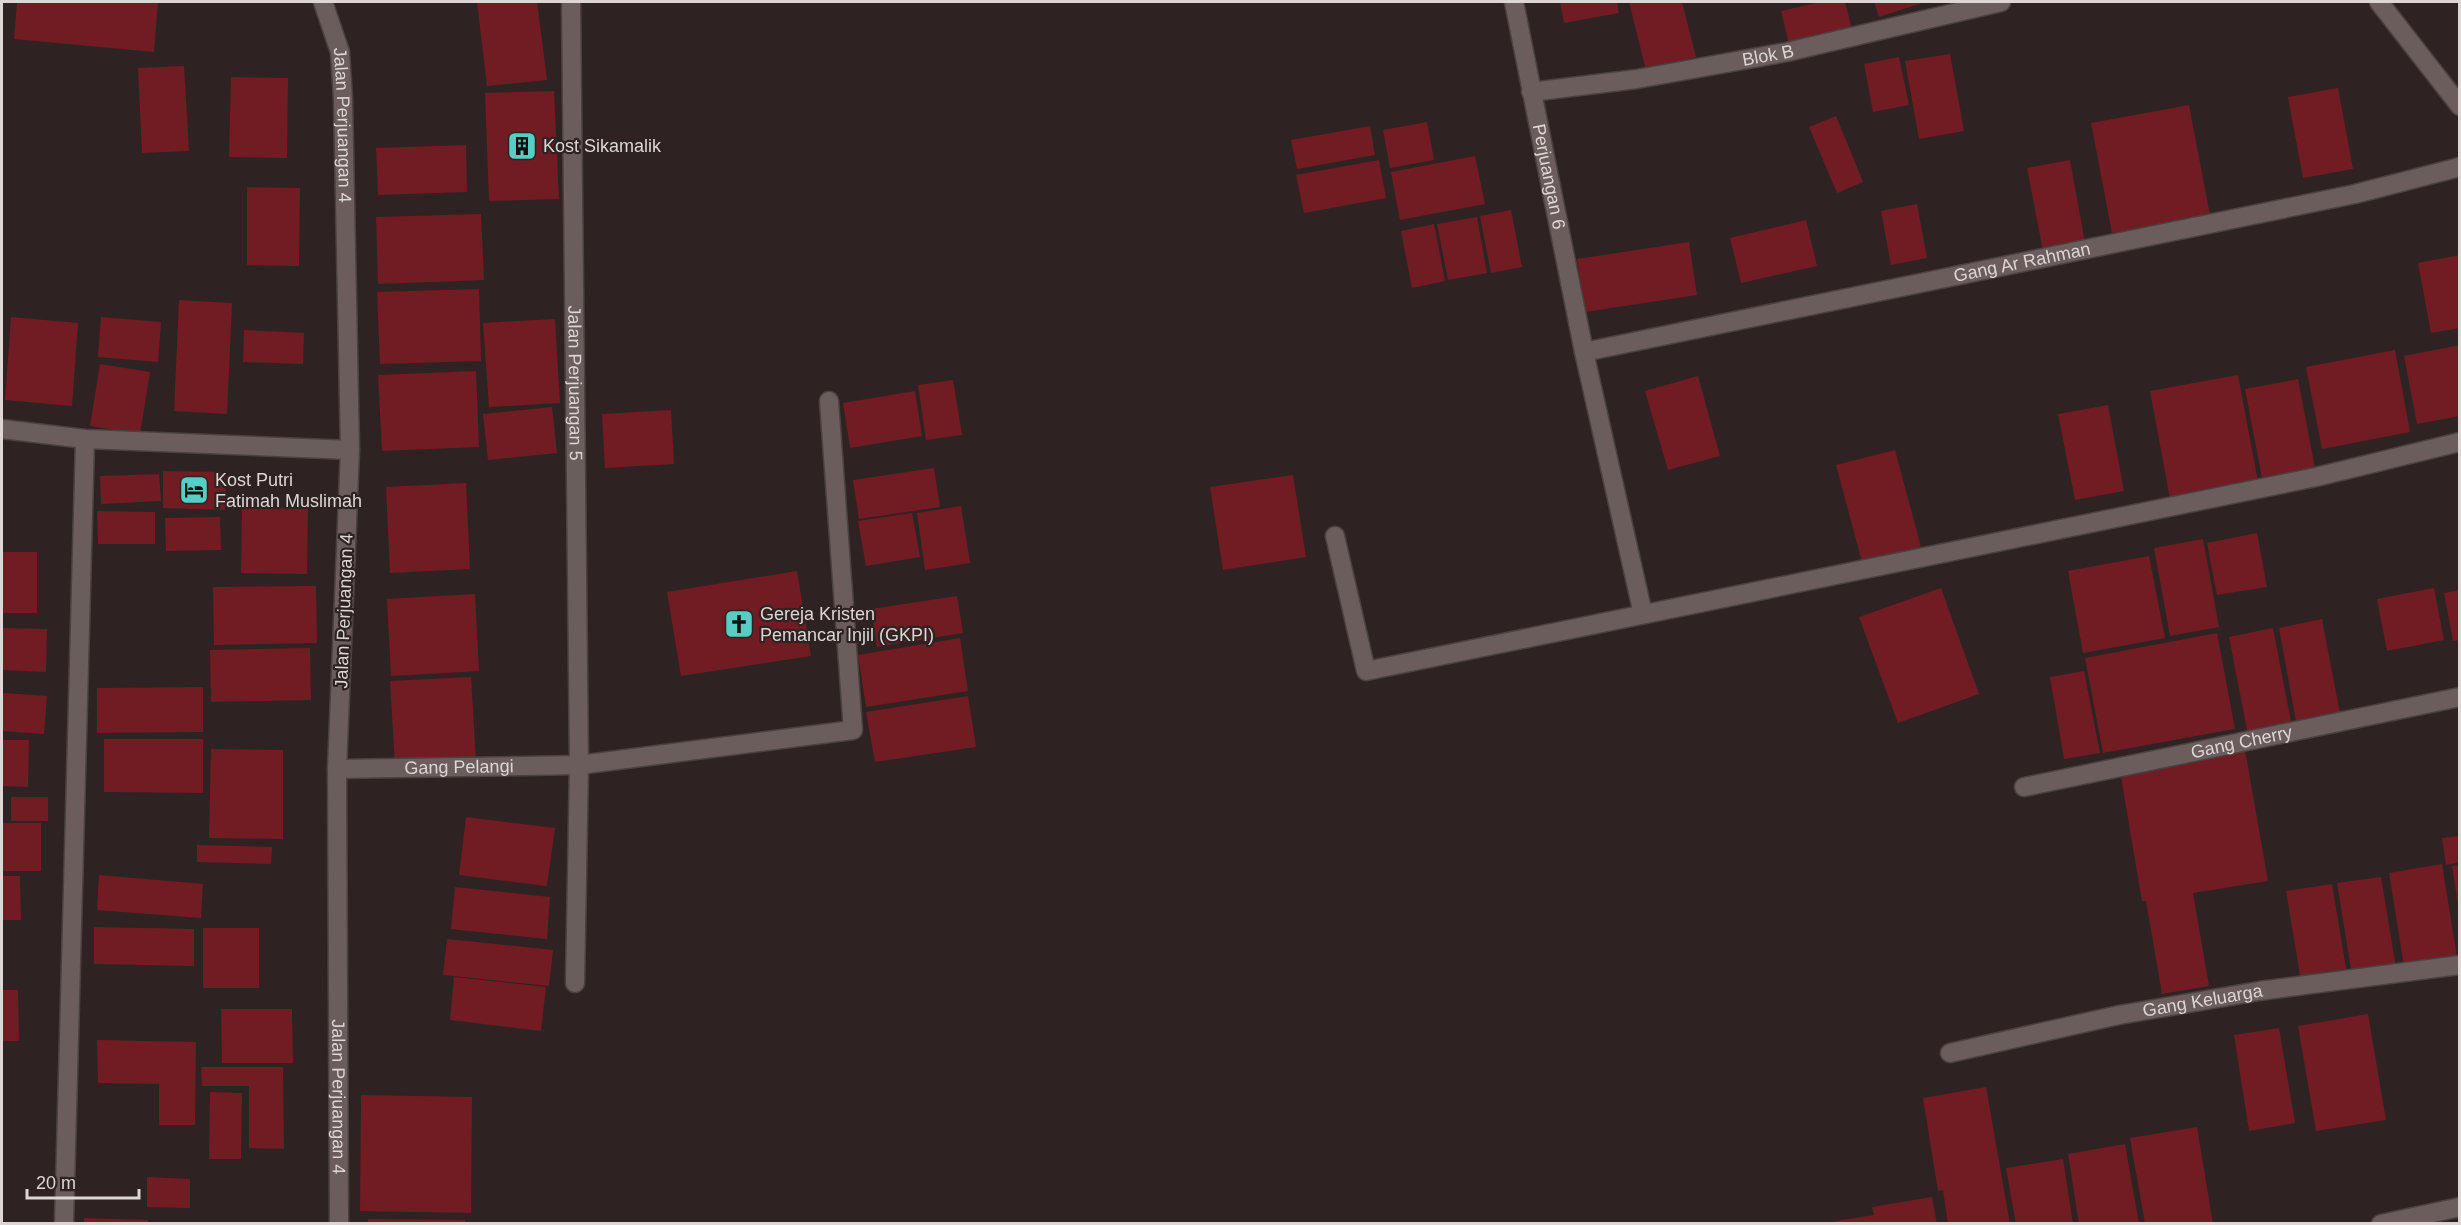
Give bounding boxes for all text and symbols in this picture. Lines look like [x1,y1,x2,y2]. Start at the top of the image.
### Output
street label: Blok B [1741,41,1796,70]
street label: Jalan Perjuangan 4 [330,47,355,203]
street label: Perjuangan 6 [1529,122,1569,231]
building icon: Kost Sikamalik [506,130,538,162]
place label: Kost Sikamalik [543,136,662,156]
street label: Gang Ar Rahman [1952,238,2092,286]
street label: Jalan Perjuangan 5 [564,305,586,461]
place label: Kost Putri Fatimah Muslimah [215,470,362,511]
hotel icon: Kost Putri Fatimah Muslimah [178,474,210,506]
street label: Jalan Perjuangan 4 [331,533,357,689]
place label: Gereja Kristen Pemancar Injil (GKPI) [760,604,934,645]
church icon: Gereja Kristen Pemancar Injil (GKPI) [723,608,755,640]
street label: Gang Cherry [2189,722,2294,762]
street label: Gang Pelangi [404,756,514,778]
street label: Gang Keluarga [2141,980,2265,1021]
street label: Jalan Perjuangan 4 [328,1019,349,1174]
scale bar [27,1162,140,1200]
text: 20 m [36,1173,76,1193]

